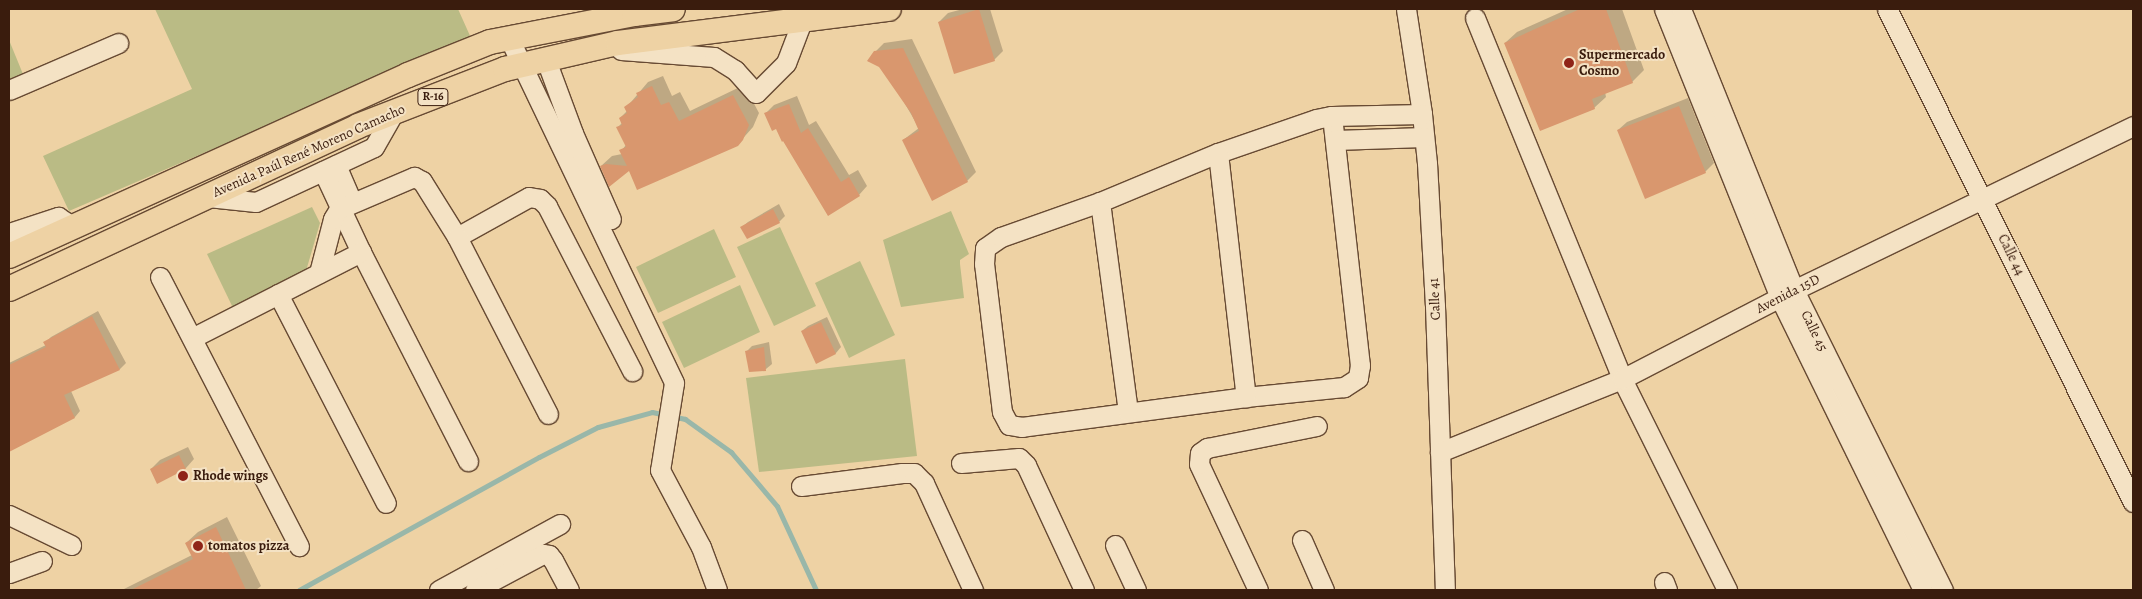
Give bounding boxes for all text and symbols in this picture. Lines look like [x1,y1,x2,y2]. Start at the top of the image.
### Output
place label: Supermercado Cosmo [1579,47,1665,80]
marker: Supermercado Cosmo [1563,57,1575,69]
road number: R-16 [417,88,449,106]
street label: Avenida Paúl René Moreno Camacho [210,101,408,201]
street label: Calle 44 [1994,232,2028,278]
street label: Avenida 15D [1753,271,1823,317]
street label: Calle 41 [1426,277,1444,321]
street label: Calle 45 [1797,308,1831,354]
place label: Rhode wings [193,468,268,484]
marker: Rhode wings [177,470,189,482]
place label: tomatos pizza [208,538,290,554]
marker: tomatos pizza [192,540,204,552]

